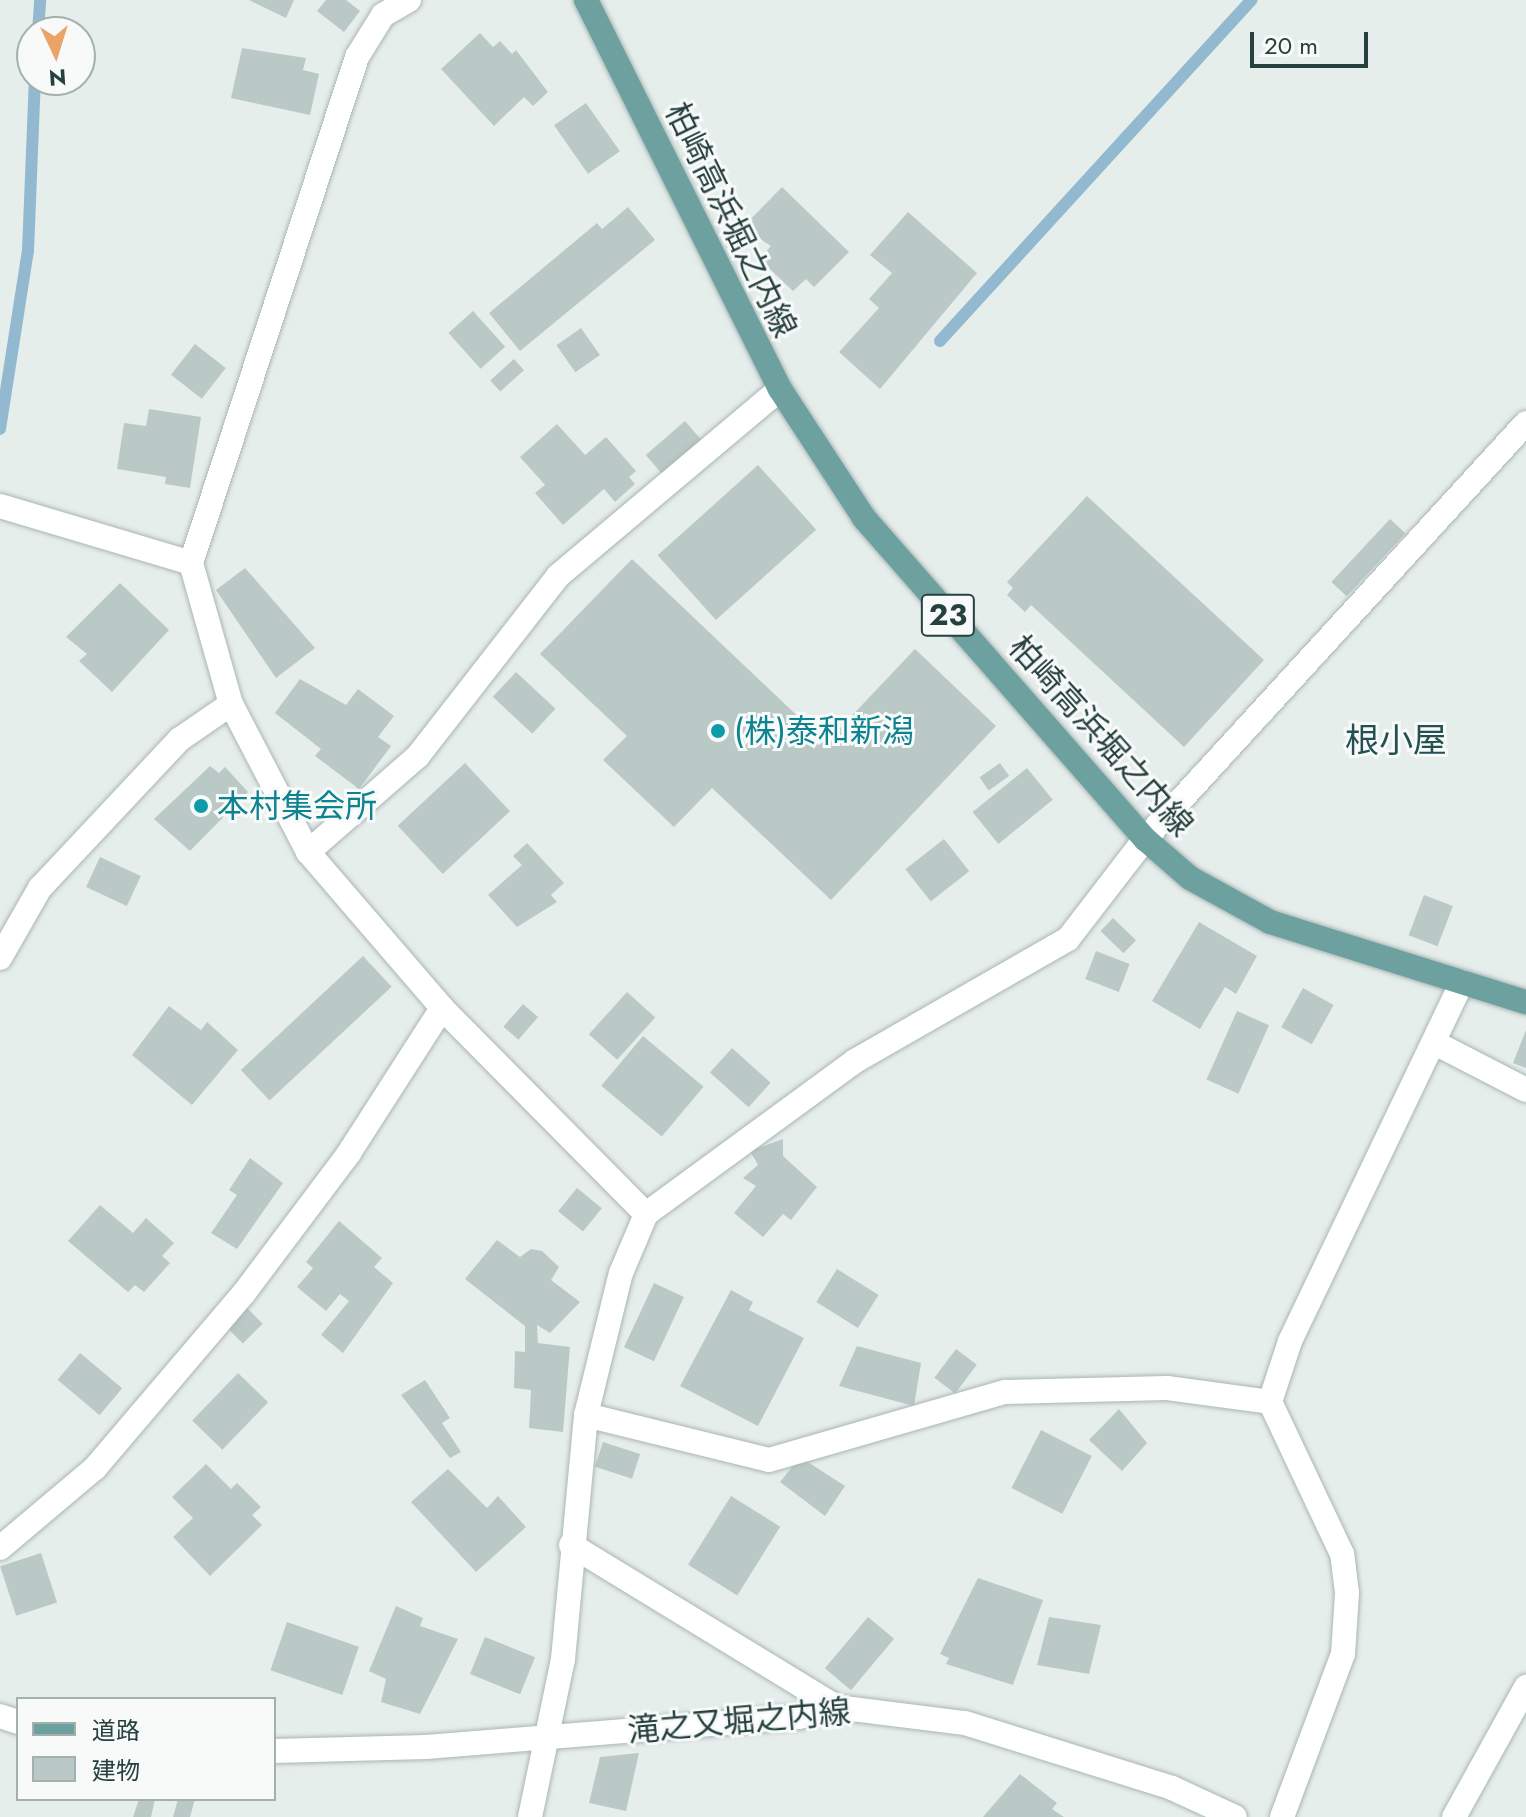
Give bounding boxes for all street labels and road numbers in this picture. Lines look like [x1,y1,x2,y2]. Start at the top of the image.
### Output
street label: 柏崎高浜堀之内線 [658,97,804,343]
road number: 23 [920,589,976,641]
street label: 柏崎高浜堀之内線 [1001,628,1201,844]
street label: 滝之又堀之内線 [626,1692,852,1750]

